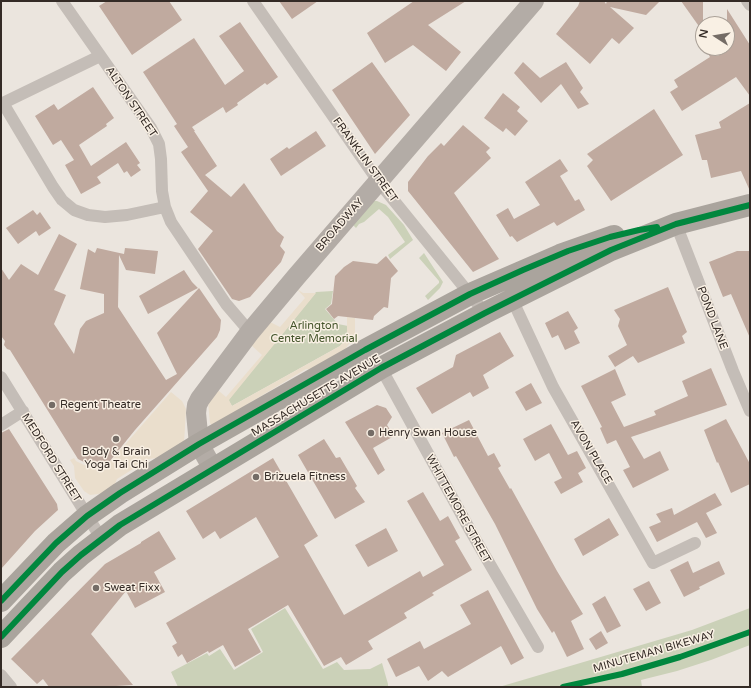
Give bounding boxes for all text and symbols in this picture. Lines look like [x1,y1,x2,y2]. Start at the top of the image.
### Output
north arrow [695,16,735,56]
text: N [696,28,711,39]
street label: ALTON STREET [102,64,160,140]
street label: FRANKLIN STREET [330,115,400,205]
street label: BROADWAY [313,196,367,254]
street label: POND LANE [694,285,730,351]
park label: Arlington Center Memorial [270,319,358,345]
street label: MASSACHUSETTS AVENUE [249,352,383,440]
place label: Regent Theatre [60,398,141,412]
marker: Regent Theatre [47,400,57,410]
street label: MEDFORD STREET [18,411,84,505]
street label: AVON PLACE [567,417,615,487]
place label: Henry Swan House [379,426,477,440]
marker: Henry Swan House [366,428,376,438]
marker: Body & Brain Yoga Tai Chi [111,434,121,444]
place label: Body & Brain Yoga Tai Chi [82,445,150,471]
street label: WHITTEMORE STREET [423,453,493,565]
place label: Brizuela Fitness [264,470,346,484]
marker: Brizuela Fitness [251,472,261,482]
place label: Sweat Fixx [104,581,160,595]
marker: Sweat Fixx [91,583,101,593]
street label: MINUTEMAN BIKEWAY [592,628,716,676]

